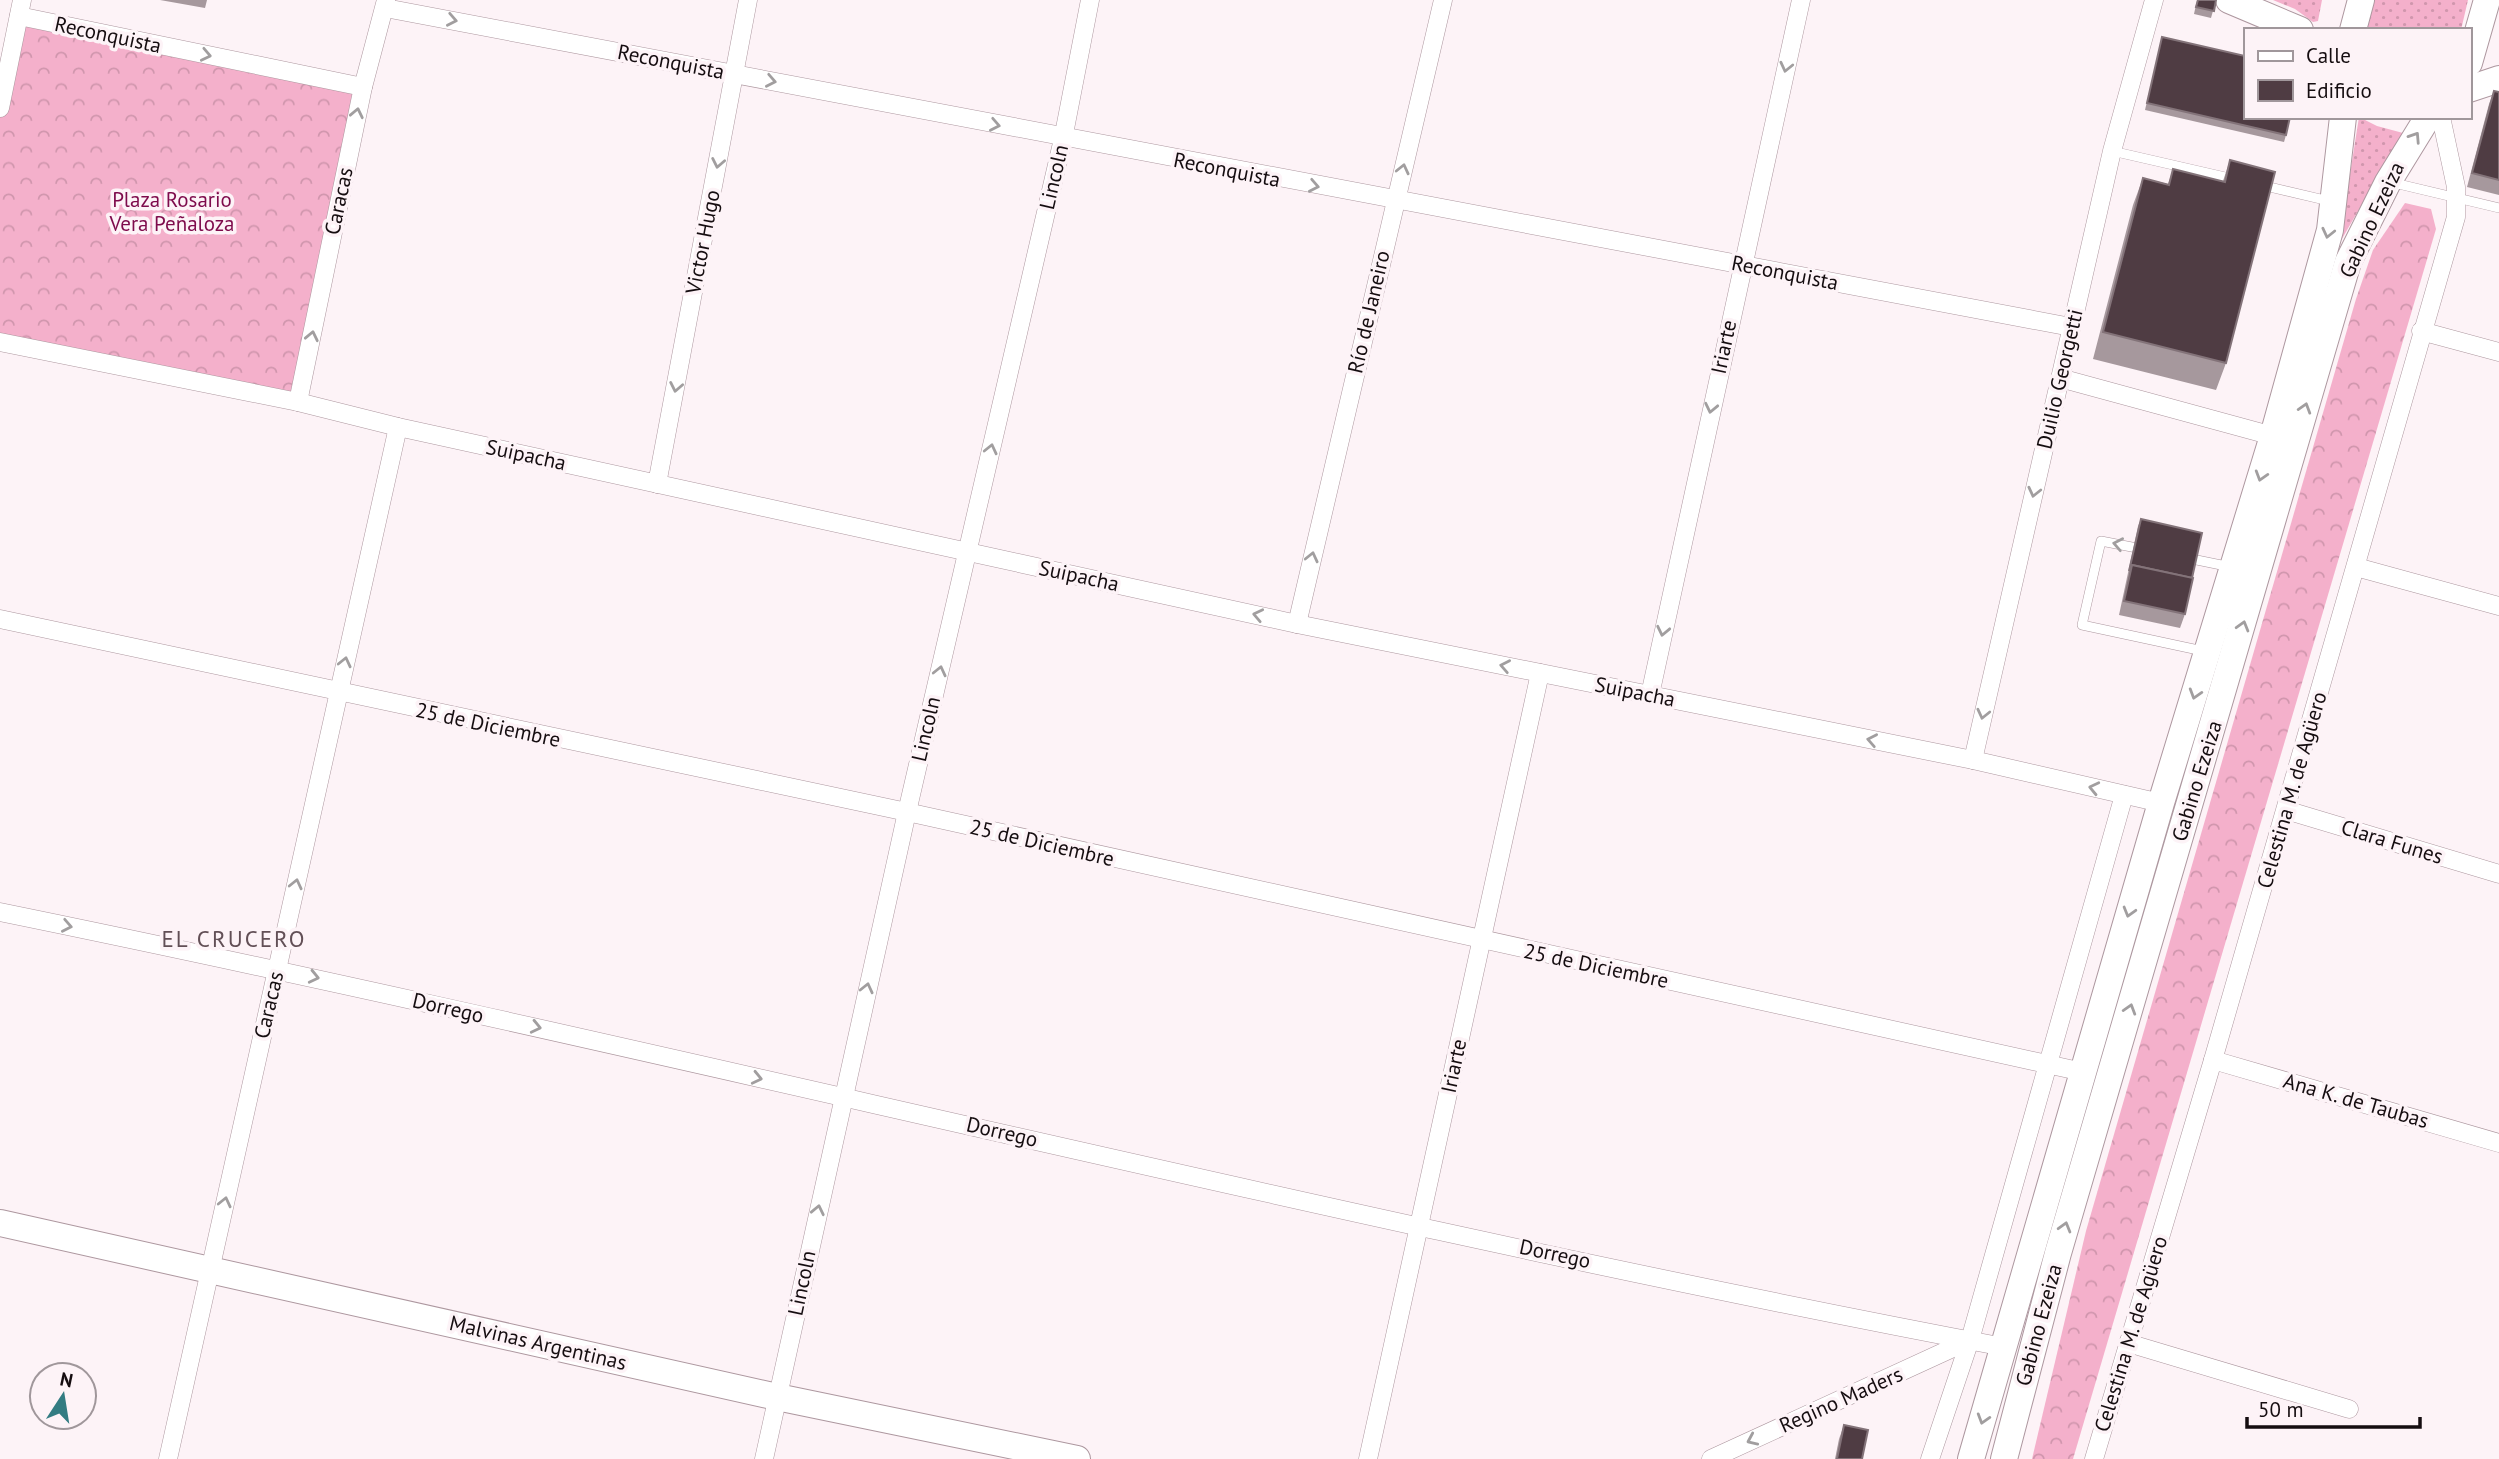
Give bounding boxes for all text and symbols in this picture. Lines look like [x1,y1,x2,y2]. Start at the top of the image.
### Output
street label: Reconquista [52,10,164,59]
one-way arrow [446,12,458,27]
legend [2244,28,2471,119]
street label: Reconquista [615,38,727,85]
text: Calle [2306,42,2351,69]
one-way arrow [200,46,212,61]
one-way arrow [1780,61,1795,73]
one-way arrow [765,73,777,88]
text: Edificio [2306,77,2372,104]
one-way arrow [349,107,364,119]
one-way arrow [989,117,1001,132]
one-way arrow [2406,132,2419,145]
street label: Lincoln [1033,142,1074,212]
street label: Reconquista [1171,146,1283,193]
one-way arrow [711,157,726,169]
street label: Gabino Ezeiza [2333,157,2410,282]
one-way arrow [1394,163,1409,175]
street label: Caracas [318,165,359,237]
one-way arrow [1308,178,1320,193]
park label: Plaza Rosario Vera Peñaloza [109,186,234,237]
street label: Victor Hugo [679,187,726,297]
one-way arrow [2322,227,2337,239]
street label: Río de Janeiro [1341,248,1396,376]
street label: Reconquista [1729,249,1841,296]
street label: Duilio Georgetti [2030,306,2089,452]
street label: Iriarte [1705,317,1742,376]
one-way arrow [303,330,318,342]
one-way arrow [669,381,684,393]
one-way arrow [1705,402,1720,414]
one-way arrow [2296,402,2311,414]
street label: Suipacha [484,433,569,476]
one-way arrow [983,443,998,455]
one-way arrow [2254,470,2269,482]
one-way arrow [2028,486,2042,498]
one-way arrow [2112,538,2124,553]
one-way arrow [1304,551,1319,563]
street label: Suipacha [1037,554,1122,597]
one-way arrow [1252,609,1264,624]
one-way arrow [2235,621,2249,633]
one-way arrow [1657,625,1672,637]
one-way arrow [337,656,352,668]
one-way arrow [1499,659,1511,674]
one-way arrow [932,665,946,677]
street label: Suipacha [1593,671,1678,713]
one-way arrow [2188,687,2203,699]
street label: Celestina M. de Agüero [2251,688,2333,891]
street label: Lincoln [905,694,946,764]
street label: 25 de Diciembre [413,696,563,753]
one-way arrow [1977,708,1991,720]
street label: Gabino Ezeiza [2165,717,2228,845]
one-way arrow [1866,733,1878,748]
one-way arrow [2088,782,2100,796]
street label: 25 de Diciembre [967,813,1117,872]
street label: Clara Funes [2338,813,2446,870]
one-way arrow [288,878,302,890]
one-way arrow [2123,905,2138,917]
one-way arrow [61,918,73,933]
district label: EL CRUCERO [161,924,307,953]
street label: 25 de Diciembre [1521,937,1671,994]
street label: Caracas [248,969,289,1041]
one-way arrow [308,969,320,983]
one-way arrow [859,982,874,994]
street label: Dorrego [410,986,486,1029]
one-way arrow [2121,1003,2136,1015]
one-way arrow [529,1019,541,1034]
street label: Iriarte [1435,1036,1472,1095]
street label: Ana K. de Taubas [2280,1067,2432,1134]
one-way arrow [751,1069,763,1084]
street label: Dorrego [964,1110,1040,1153]
one-way arrow [217,1196,232,1208]
one-way arrow [810,1204,825,1216]
one-way arrow [2057,1221,2072,1233]
street label: Dorrego [1517,1233,1593,1274]
street label: Celestina M. de Agüero [2088,1233,2173,1435]
street label: Lincoln [781,1248,822,1318]
street label: Gabino Ezeiza [2009,1261,2068,1389]
street label: Malvinas Argentinas [447,1309,629,1376]
street label: Regino Maders [1775,1360,1907,1439]
north arrow [28,1361,98,1431]
text: N [58,1366,75,1392]
scale bar [2247,1386,2420,1430]
text: 50 m [2258,1396,2304,1423]
one-way arrow [1977,1413,1992,1425]
one-way arrow [1747,1432,1760,1446]

